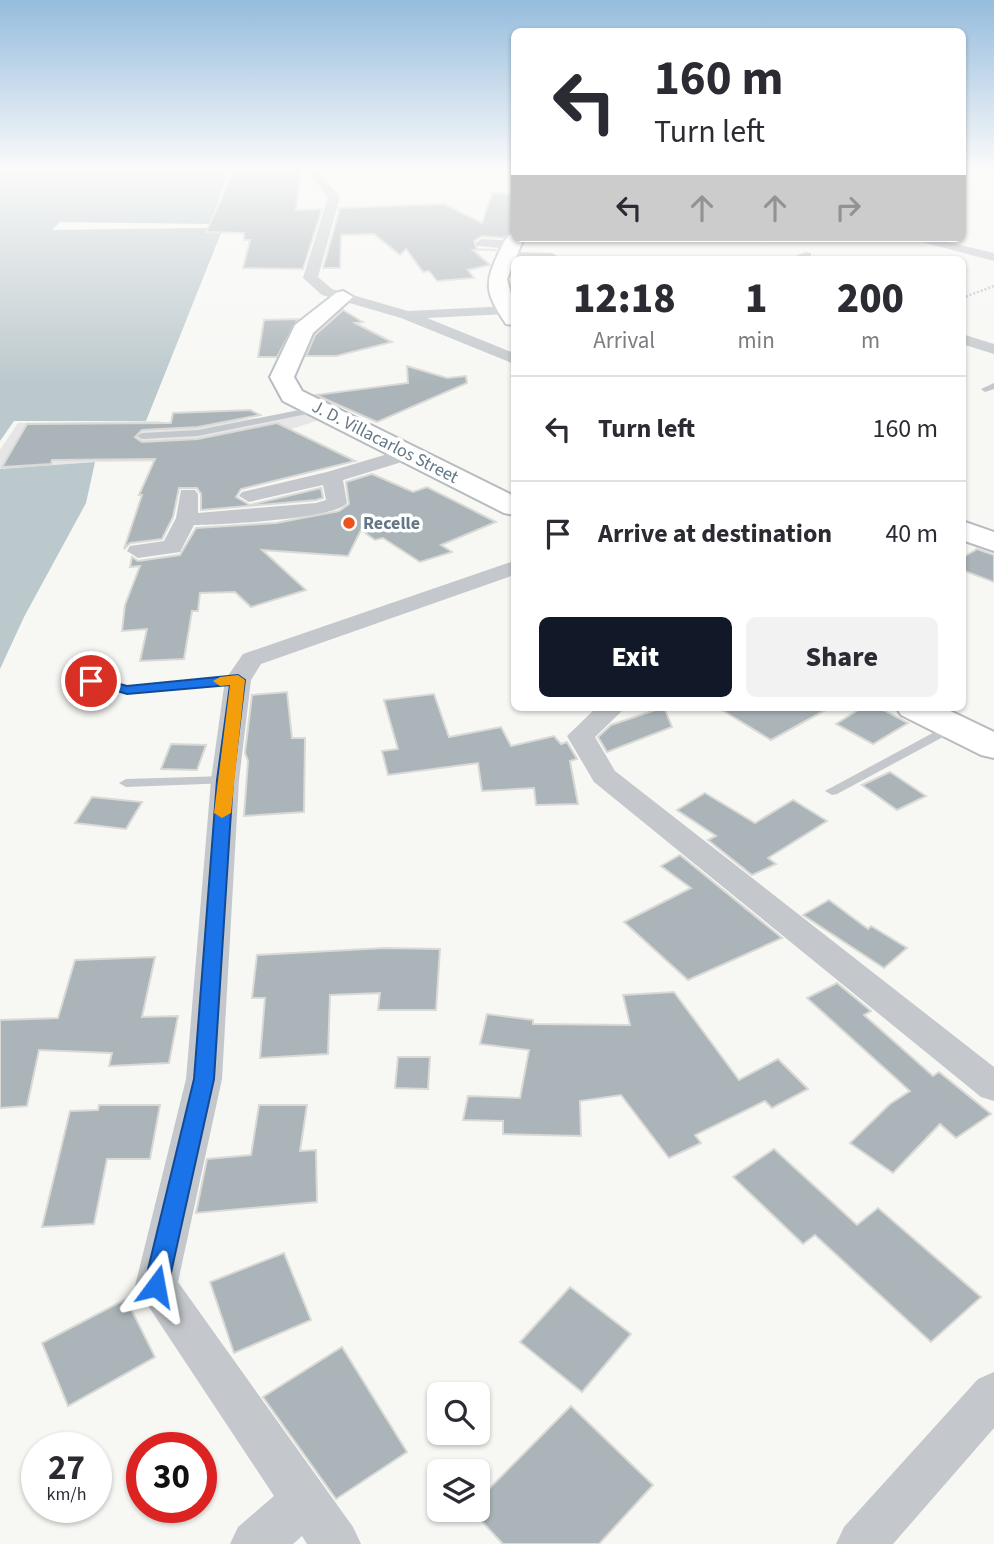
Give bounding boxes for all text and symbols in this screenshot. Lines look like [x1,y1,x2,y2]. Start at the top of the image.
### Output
text: 160 m [654,44,783,114]
icon: left [539,56,630,147]
text: Turn left [654,109,765,155]
icon: left [610,189,648,227]
icon: ahead [683,189,721,227]
icon: ahead [756,189,794,227]
icon: right [829,189,867,227]
text: 12:18 [573,269,676,329]
text: 1 [745,269,767,329]
text: 200 [837,269,904,329]
text: Arrival [593,324,655,357]
text: min [738,324,775,357]
text: m [861,324,880,357]
street label: J. D. Villacarlos Street [307,394,463,490]
icon: left [539,410,577,448]
text: Turn left [598,410,695,447]
text: 160 m [872,410,938,447]
place label: Recelle [363,511,420,536]
marker: Recelle [341,515,357,531]
icon: arrive [539,515,577,553]
text: Arrive at destination [598,515,832,552]
text: 40 m [885,515,938,552]
button: Exit [539,617,732,697]
button: Share [746,617,938,697]
pin [61,651,121,711]
icon: arrive [72,662,110,700]
position arrow [119,1249,193,1323]
map controls [427,1382,490,1522]
button: search [427,1382,490,1445]
speed limit sign: 30 [126,1432,217,1523]
text: 27 [48,1443,85,1493]
button: layers [427,1459,490,1522]
text: km/h [47,1482,86,1507]

